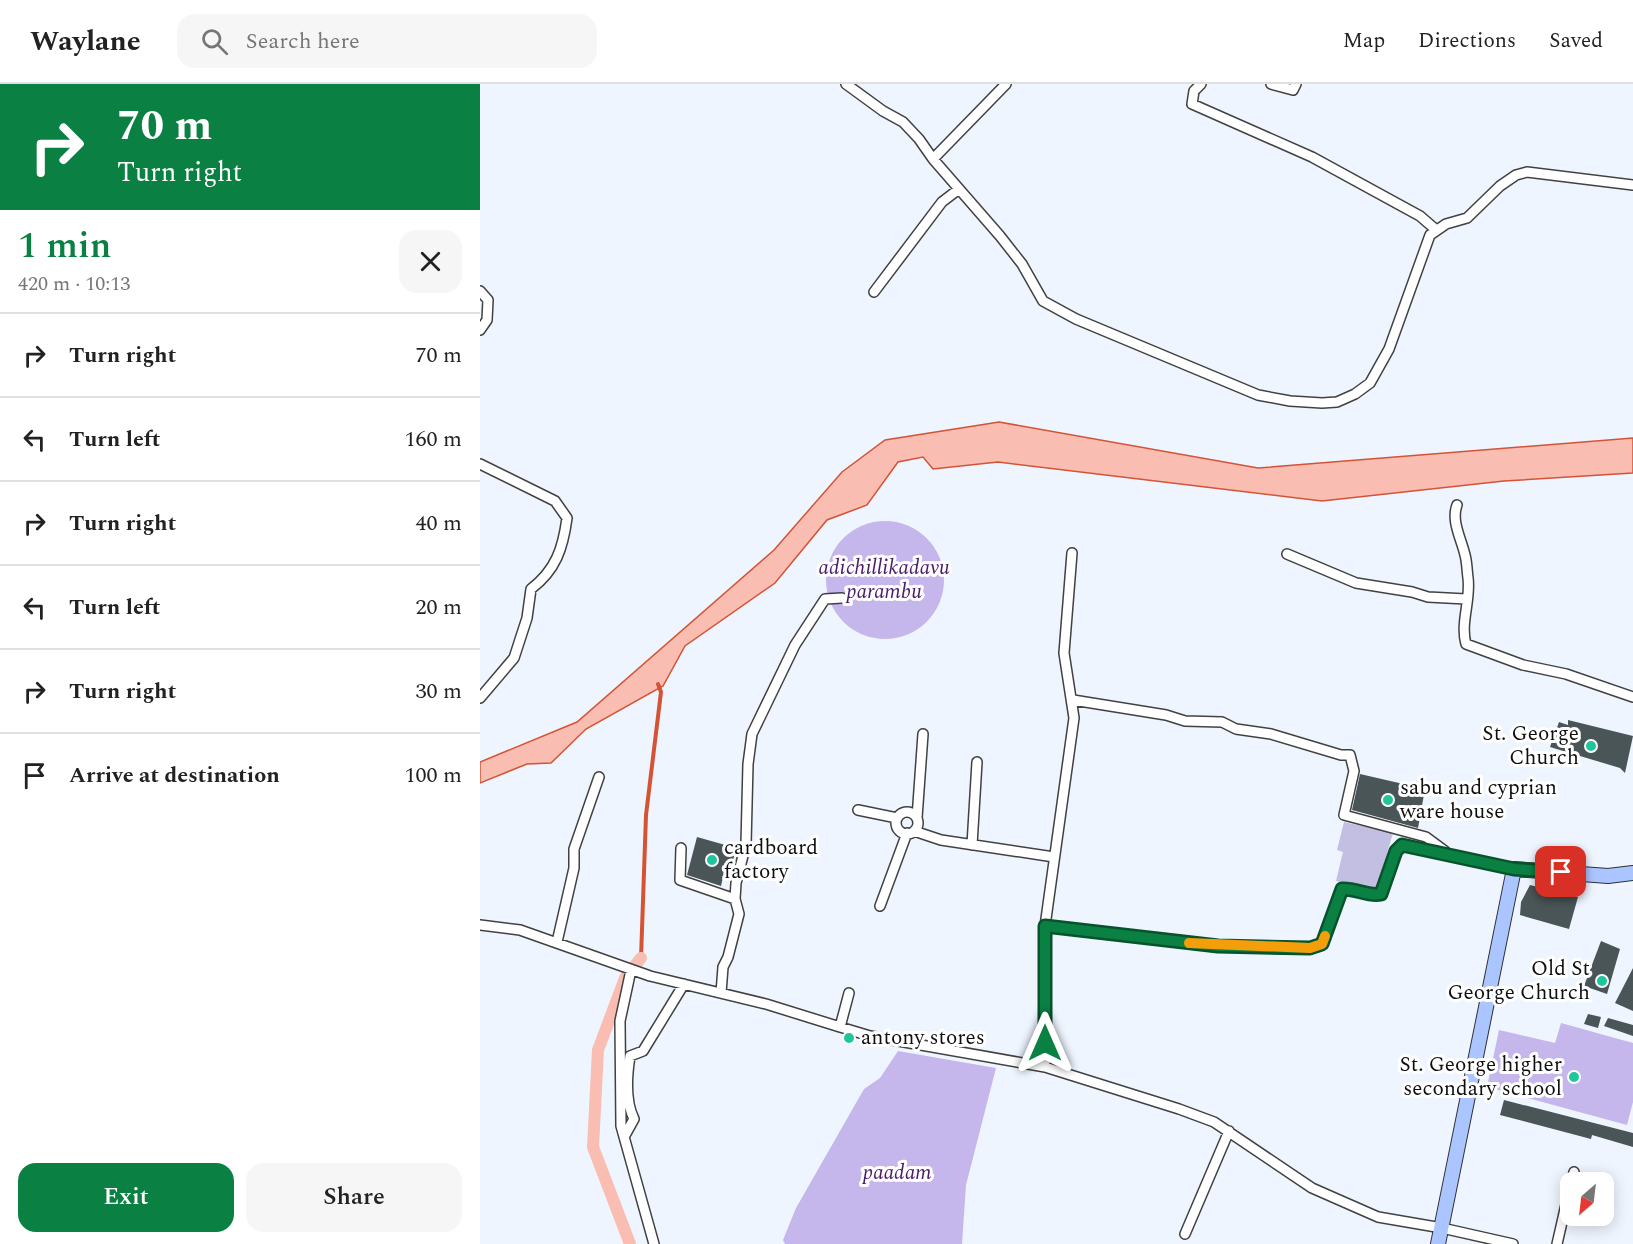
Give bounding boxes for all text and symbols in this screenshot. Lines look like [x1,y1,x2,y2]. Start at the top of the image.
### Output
search box [177,14,597,68]
text: Waylane [30,20,141,63]
icon: search [198,25,231,58]
text: Search here [246,25,360,58]
text: Map [1343,25,1385,57]
text: Directions [1418,25,1516,57]
text: Saved [1549,25,1603,57]
text: 70 m [117,95,212,158]
icon: right [18,108,96,186]
text: Turn right [117,152,242,194]
text: 1 min [18,219,111,274]
button: close [399,230,462,293]
text: 420 m · 10:13 [18,269,130,299]
icon: right [18,339,51,372]
text: Turn right [69,339,176,372]
text: 70 m [416,339,462,372]
icon: left [18,423,51,456]
text: Turn left [69,423,161,456]
text: 160 m [405,423,462,456]
icon: right [18,507,51,540]
text: Turn right [69,507,176,540]
text: 40 m [416,507,462,540]
park label: adichillikadavu parambu [818,552,950,608]
icon: left [18,591,51,624]
text: Turn left [69,591,161,624]
text: 20 m [416,591,462,624]
icon: right [18,675,51,708]
text: Turn right [69,675,176,708]
text: 30 m [416,675,462,708]
place label: St. George Church [1482,718,1579,774]
marker: St. George Church [1584,739,1598,753]
icon: arrive [18,759,51,792]
text: Arrive at destination [69,759,280,792]
text: 100 m [405,759,462,792]
place label: sabu and cyprian ware house [1399,772,1557,828]
marker: sabu and cyprian ware house [1381,793,1395,807]
place label: cardboard factory [724,832,818,888]
pin [1535,846,1586,897]
marker: cardboard factory [705,853,719,867]
icon: arrive [1544,855,1577,888]
place label: Old St George Church [1447,953,1590,1009]
marker: Old St George Church [1595,974,1609,988]
position arrow [1013,1011,1077,1075]
place label: antony stores [861,1022,985,1054]
marker: antony stores [842,1031,856,1045]
place label: St. George higher secondary school [1399,1049,1562,1105]
marker: St. George higher secondary school [1567,1070,1581,1084]
park label: paadam [861,1157,932,1189]
button: Exit [18,1163,234,1232]
button: Share [246,1163,462,1232]
north arrow [1560,1172,1614,1226]
map controls [1560,1172,1614,1226]

